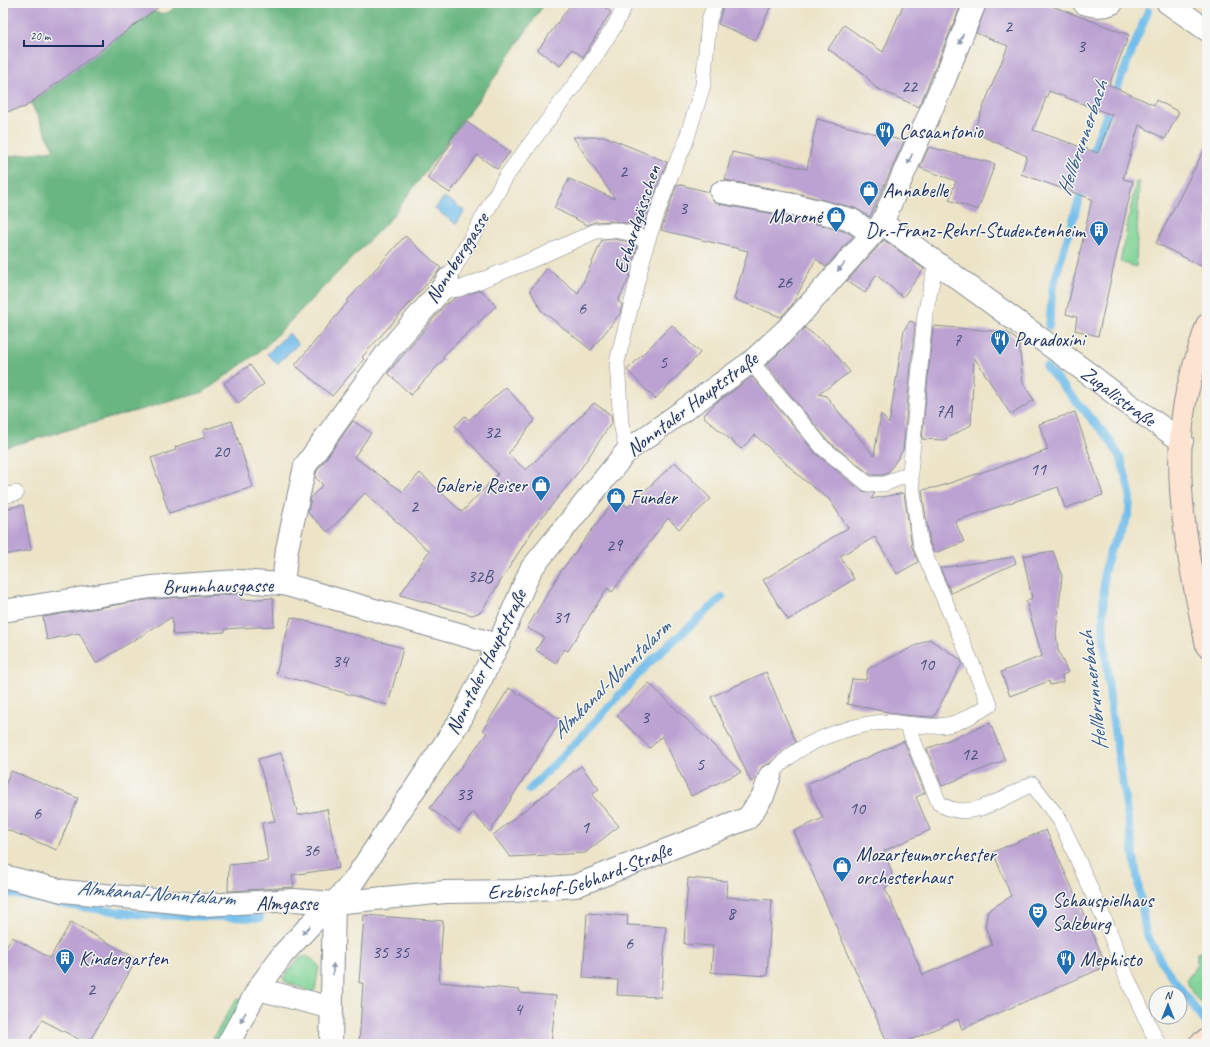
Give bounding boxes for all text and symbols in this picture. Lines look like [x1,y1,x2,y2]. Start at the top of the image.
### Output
house number: 2 [1004,15,1014,37]
scale bar [24,22,103,48]
text: 20 m [30,28,52,44]
one-way arrow [957,34,963,46]
house number: 3 [1077,35,1087,57]
house number: 22 [901,75,919,97]
water label: Hellbrunnerbach [1050,75,1114,199]
place label: Casaantonio [899,119,984,144]
restaurant icon: Casaantonio [874,120,896,148]
one-way arrow [907,153,913,164]
house number: 2 [619,160,629,182]
street label: Erhardgässchen [608,161,667,276]
place label: Annabelle [883,178,950,203]
shop icon: Annabelle [858,179,880,207]
house number: 3 [679,197,689,219]
place label: Maronė [769,204,824,229]
shop icon: Maronė [825,205,847,233]
street label: Nonnberggasse [419,207,495,308]
place label: Dr.-Franz-Rehrl-Studentenheim [865,218,1087,243]
building icon: Dr.-Franz-Rehrl-Studentenheim [1088,219,1110,247]
one-way arrow [836,262,846,272]
house number: 26 [776,271,793,293]
house number: 6 [578,297,587,319]
place label: Paradoxini [1014,327,1087,352]
restaurant icon: Paradoxini [989,328,1011,356]
house number: 7 [953,329,962,351]
street label: Nonntaler Hauptstraße [621,345,764,462]
house number: 5 [659,351,668,373]
street label: Zugallistraße [1076,360,1162,433]
house number: 7A [935,400,954,422]
house number: 32 [484,421,502,443]
house number: 20 [213,440,231,462]
house number: 11 [1030,458,1047,480]
place label: Galerie Reiser [435,473,529,498]
shop icon: Galerie Reiser [530,474,552,502]
place label: Funder [630,485,679,510]
shop icon: Funder [605,486,627,514]
house number: 2 [410,495,420,517]
house number: 29 [606,534,624,556]
house number: 32B [467,565,494,587]
street label: Brunnhausgasse [163,573,275,599]
street label: Nonntaler Hauptstraße [440,584,533,739]
house number: 31 [553,606,570,628]
water label: Almkanal-Nonntalarm [546,612,678,744]
water label: Hellbrunnerbach [1073,628,1113,752]
house number: 34 [332,650,350,672]
house number: 10 [918,653,936,675]
house number: 3 [641,706,651,728]
house number: 12 [961,743,979,765]
house number: 5 [696,753,705,775]
house number: 33 [456,783,474,805]
house number: 10 [849,797,867,819]
house number: 6 [33,802,42,824]
house number: 1 [581,816,590,838]
street label: Erzbischof-Gebhard-Straße [488,836,676,904]
house number: 36 [303,839,320,861]
place label: Mozarteumorchester orchesterhaus [856,842,997,890]
shop icon: Mozarteumorchester orchesterhaus [831,855,853,883]
water label: Almkanal-Nonntalarm [76,875,238,912]
place label: Schauspielhaus Salzburg [1052,888,1155,936]
street label: Almgasse [256,891,319,916]
theatre icon: Schauspielhaus Salzburg [1027,901,1049,929]
house number: 8 [727,902,737,924]
one-way arrow [301,924,310,935]
house number: 6 [625,932,634,954]
house number: 35 [372,941,389,963]
house number: 35 [393,941,410,963]
place label: Kindergarten [79,946,169,971]
building icon: Kindergarten [54,947,76,975]
place label: Mephisto [1080,947,1143,972]
restaurant icon: Mephisto [1055,948,1077,976]
one-way arrow [329,963,336,975]
house number: 2 [87,978,97,1000]
north arrow [1148,985,1188,1025]
text: N [1165,988,1174,1002]
house number: 4 [514,998,524,1020]
one-way arrow [239,1011,246,1023]

